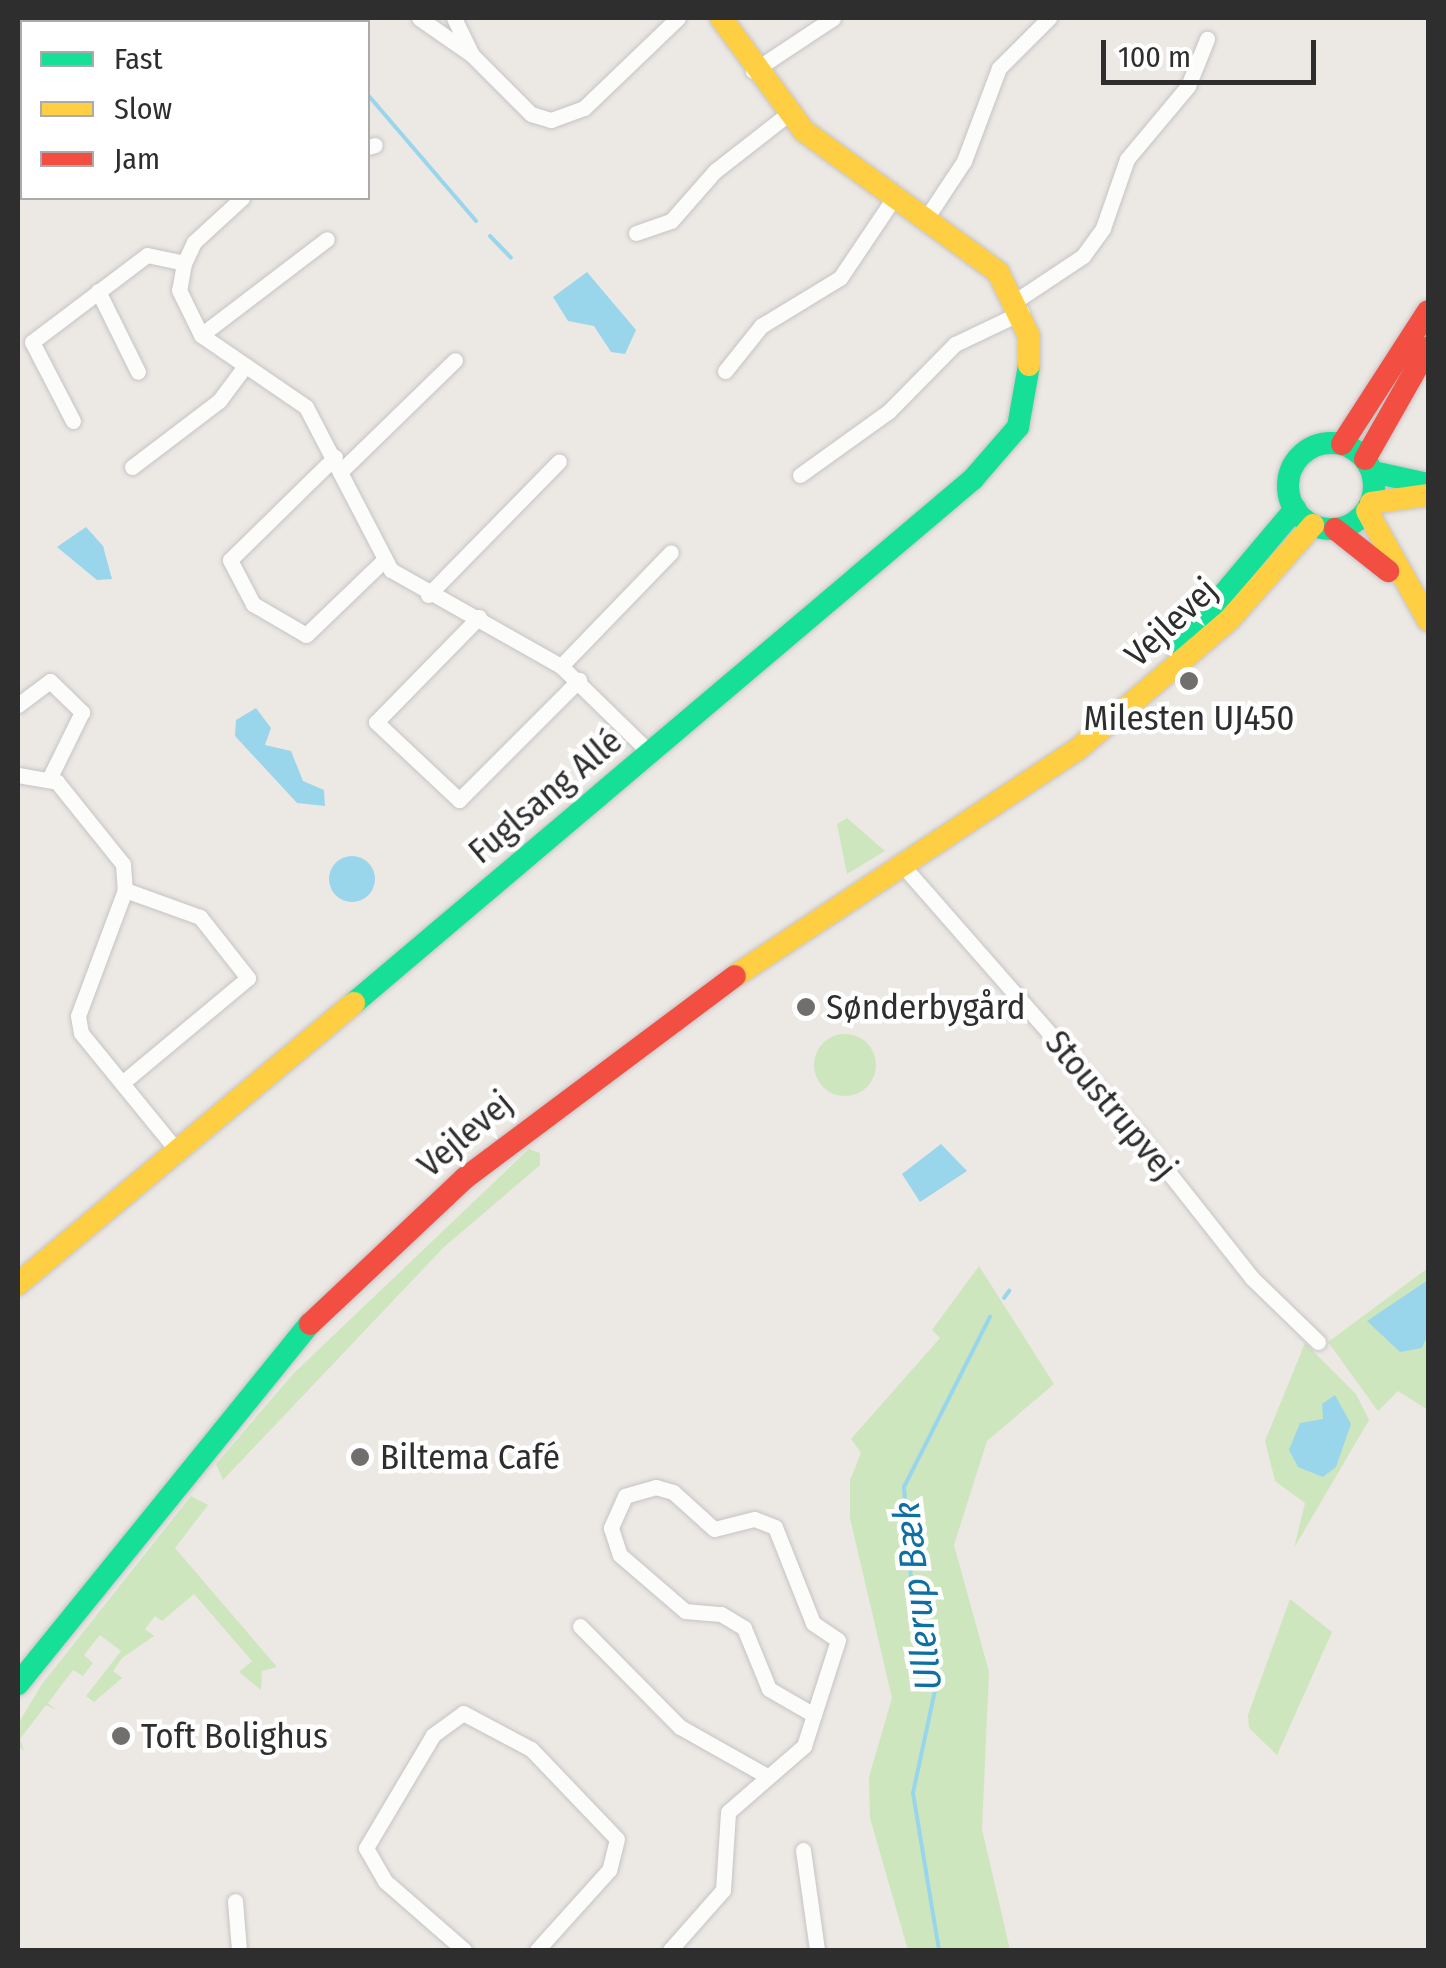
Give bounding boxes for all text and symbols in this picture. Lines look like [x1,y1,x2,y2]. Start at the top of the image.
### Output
legend [20,20,370,200]
scale bar [1106,20,1321,82]
text: 100 m [1118,39,1191,75]
text: Fast [114,41,162,77]
text: Slow [114,91,172,127]
text: Jam [114,141,160,177]
street label: Vejlevej [1116,569,1226,675]
marker: Milesten UJ450 [1178,670,1200,692]
place label: Milesten UJ450 [1084,697,1294,739]
street label: Fuglsang Allé [460,720,630,872]
place label: Sønderbygård [826,986,1025,1028]
marker: Sønderbygård [795,996,817,1018]
street label: Stoustrupvej [1036,1022,1186,1188]
street label: Vejlevej [409,1082,521,1186]
place label: Biltema Café [380,1436,560,1478]
marker: Biltema Café [349,1446,371,1468]
water label: Ullerup Bæk [884,1499,952,1693]
place label: Toft Bolighus [141,1715,328,1757]
marker: Toft Bolighus [110,1725,132,1747]

